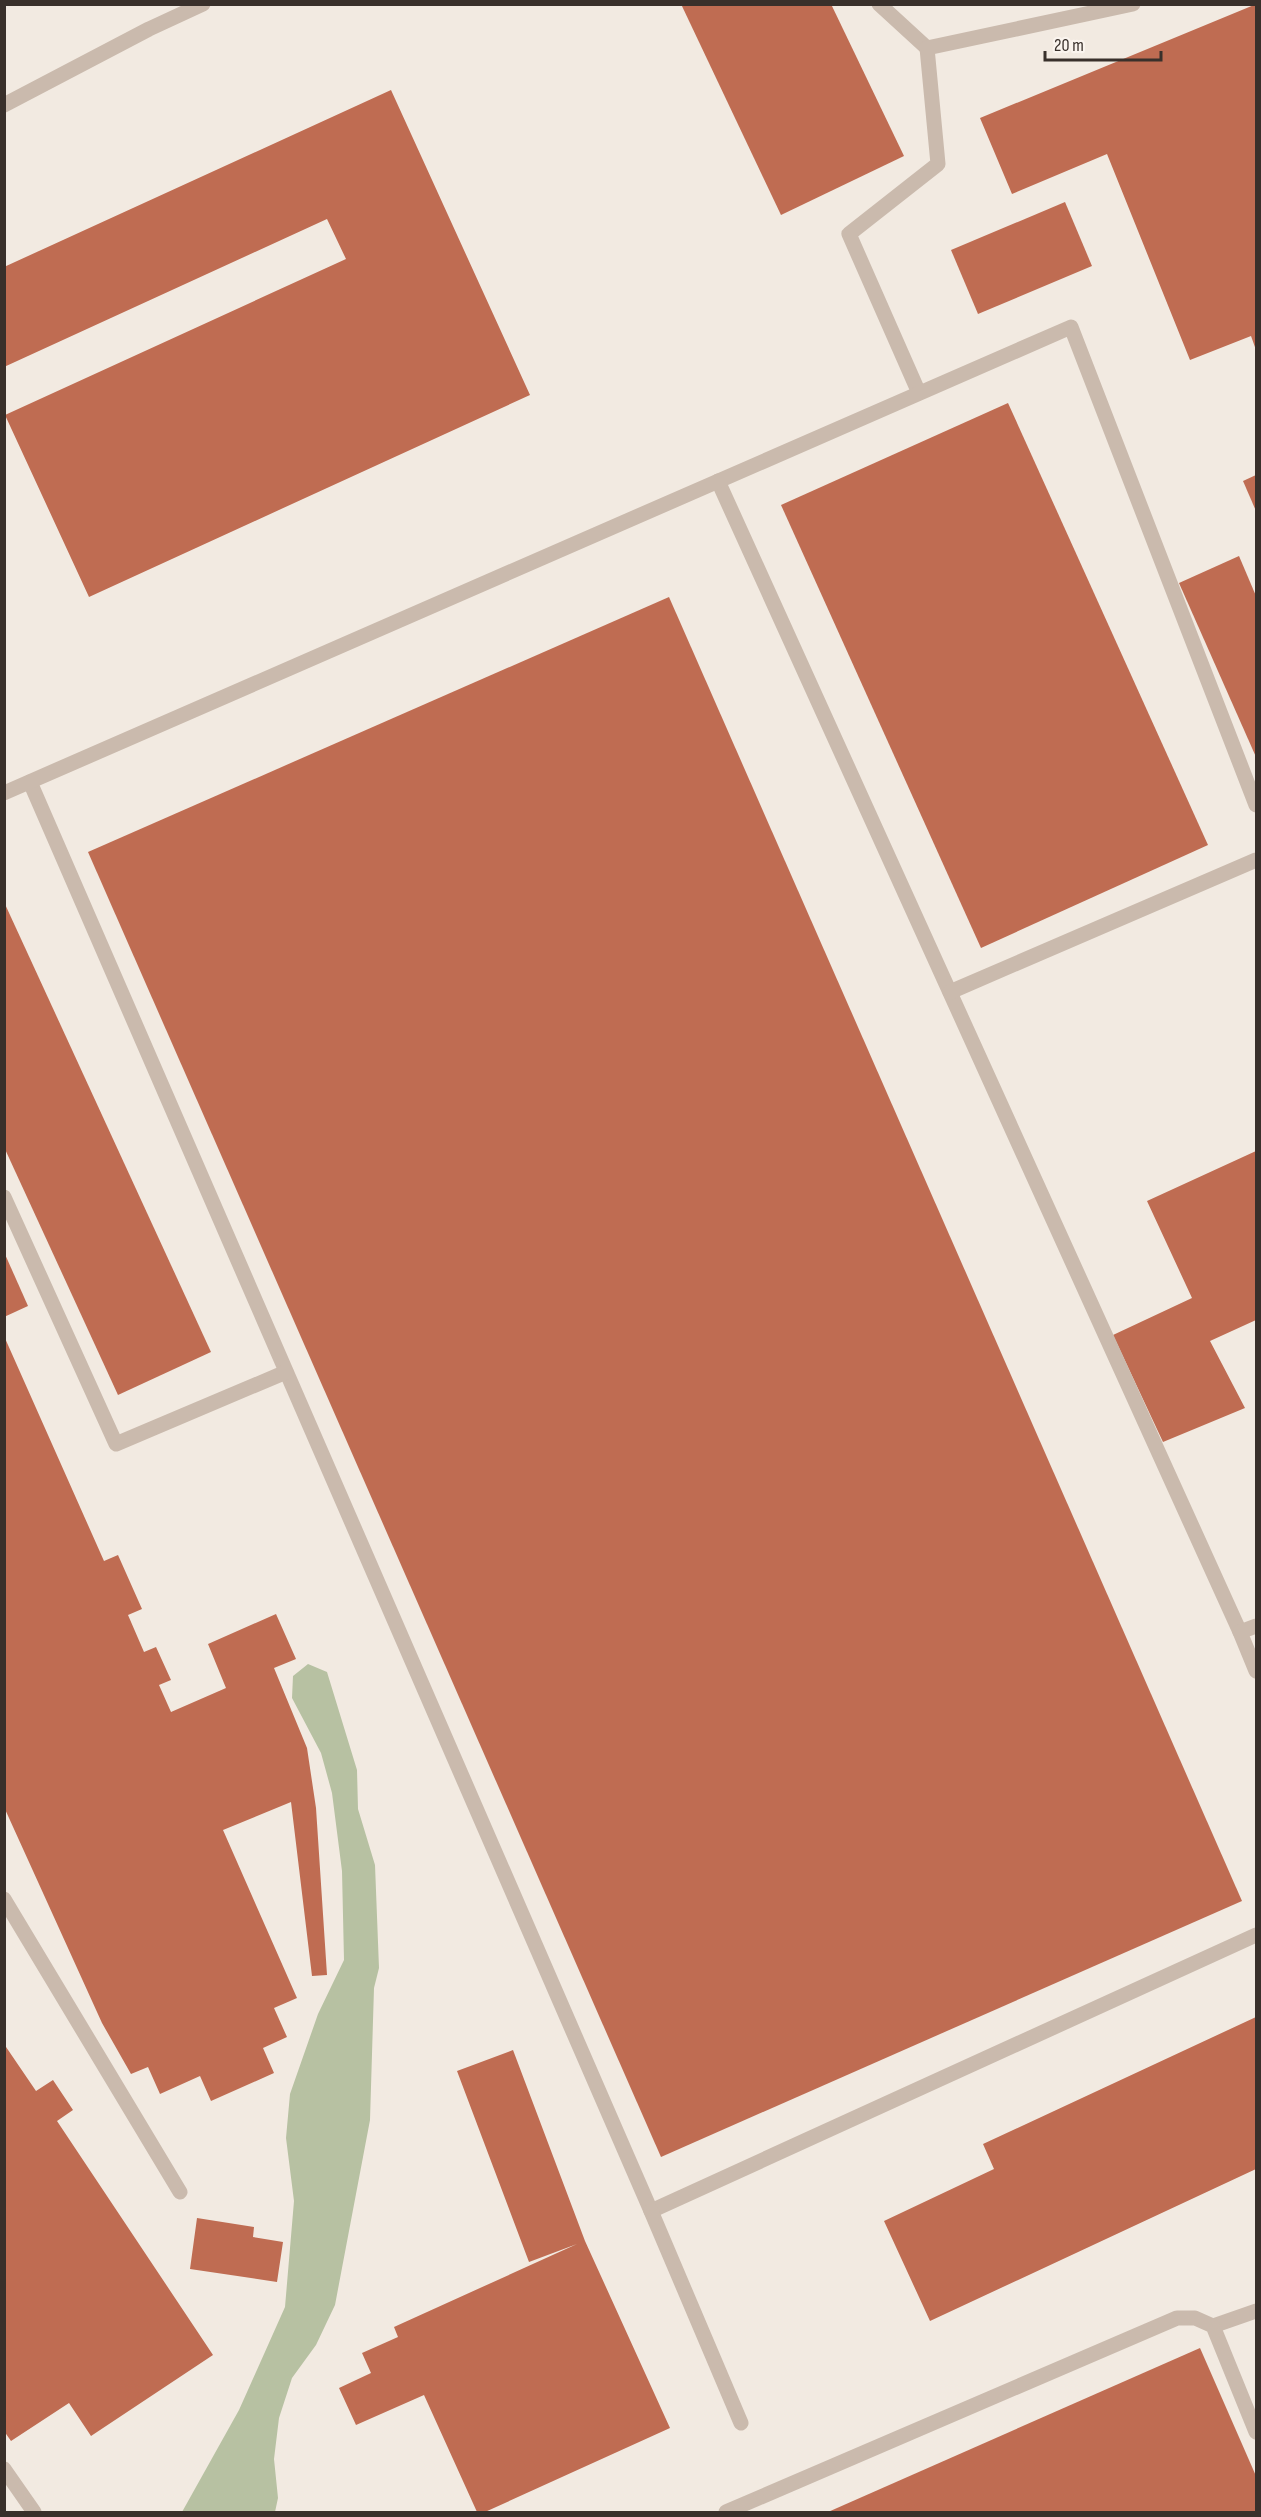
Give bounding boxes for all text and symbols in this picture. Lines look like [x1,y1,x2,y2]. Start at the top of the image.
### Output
scale bar [1045,24,1160,62]
text: 20 m [1054,35,1084,56]

